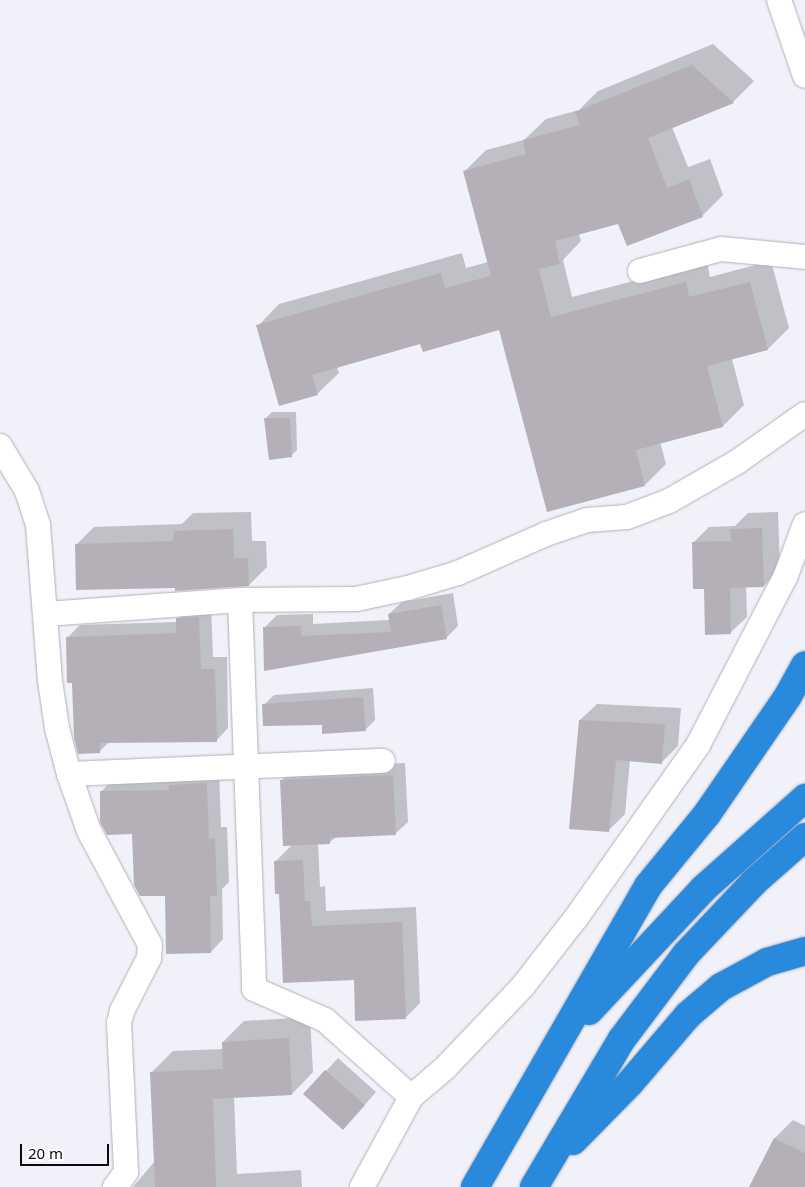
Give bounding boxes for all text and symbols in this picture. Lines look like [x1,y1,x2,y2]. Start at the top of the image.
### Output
scale bar [22,1134,111,1166]
text: 20 m [28,1143,63,1163]

